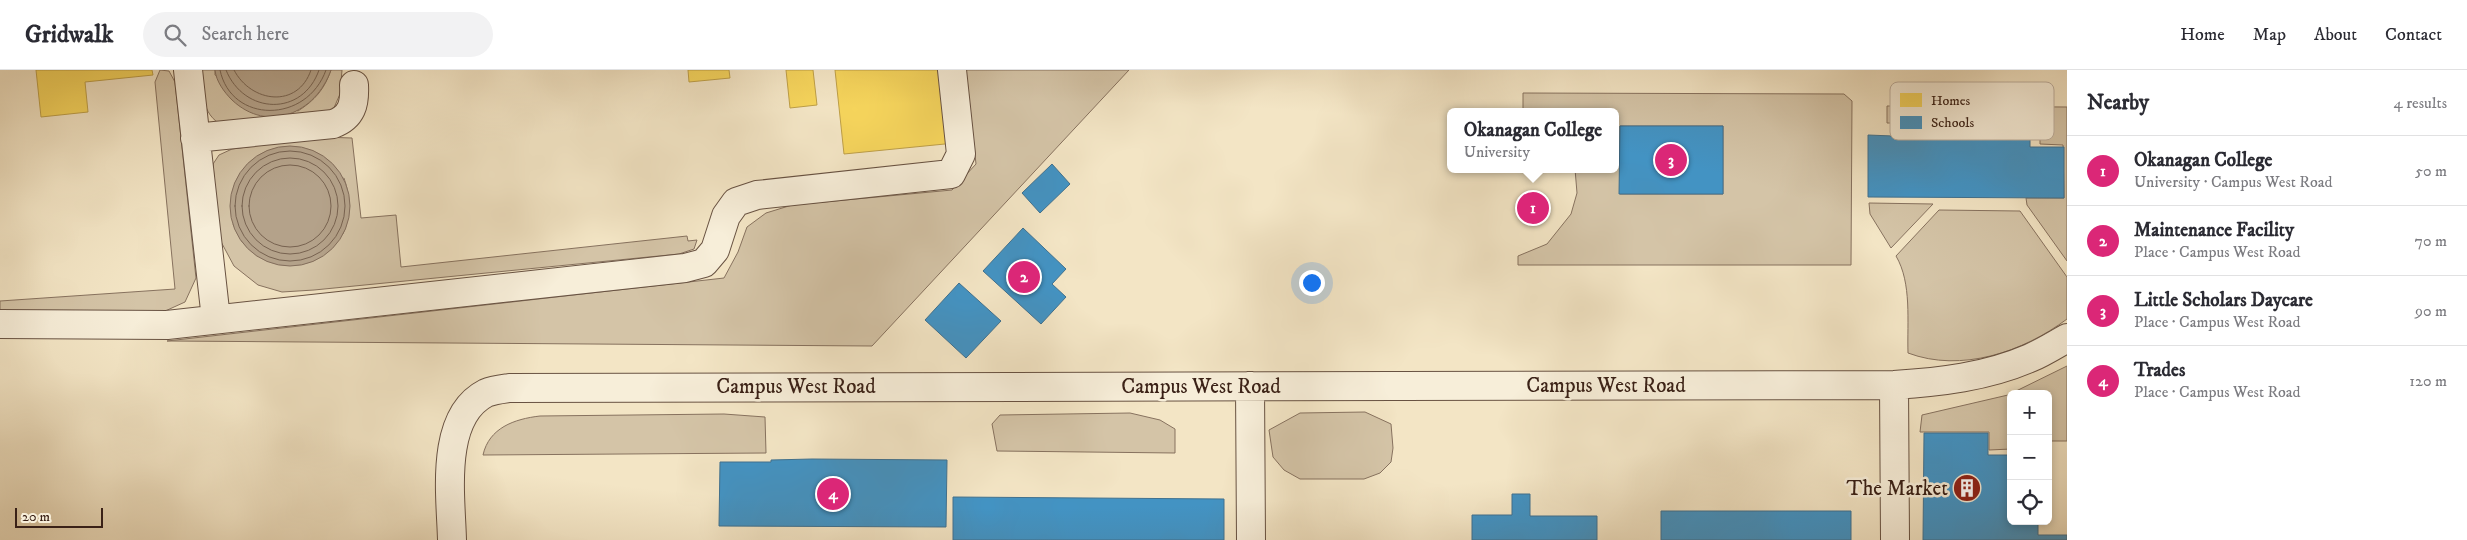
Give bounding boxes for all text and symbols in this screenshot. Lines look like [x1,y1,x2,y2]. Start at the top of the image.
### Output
search box [143,12,493,57]
text: Gridwalk [25,20,113,50]
icon: search [161,21,189,49]
text: Search here [201,23,289,46]
text: Home [2180,24,2225,46]
text: Map [2253,24,2286,46]
text: About [2314,24,2357,46]
text: Contact [2385,24,2442,46]
legend [1890,82,2054,140]
text: Nearby [2087,90,2149,116]
text: Homes [1931,92,1971,110]
text: 4 results [2394,93,2447,113]
popup [1447,108,1619,173]
text: Schools [1931,114,1974,132]
text: Okanagan College [1464,119,1602,142]
pin: 3 [1655,141,1687,179]
text: University [1464,142,1530,162]
text: Okanagan College [2134,149,2272,172]
text: 1 [2100,161,2106,181]
text: 50 m [2415,161,2447,181]
text: University · Campus West Road [2134,172,2332,192]
pin: 1 [1517,189,1549,227]
text: Maintenance Facility [2134,219,2294,242]
text: 2 [2099,231,2107,251]
text: 70 m [2415,231,2447,251]
text: Place · Campus West Road [2134,242,2301,262]
pin: 2 [1008,258,1040,296]
your location [1299,270,1325,296]
text: Little Scholars Daycare [2134,289,2313,312]
text: 3 [2100,301,2106,321]
text: 90 m [2415,301,2447,321]
text: Place · Campus West Road [2134,312,2301,332]
text: Trades [2134,359,2185,382]
text: 4 [2098,371,2108,391]
text: 120 m [2409,371,2447,391]
street label: Campus West Road [1526,373,1686,399]
street label: Campus West Road [716,374,876,400]
street label: Campus West Road [1121,374,1281,400]
text: Place · Campus West Road [2134,382,2301,402]
map controls [2007,390,2052,525]
button: + [2007,390,2052,435]
button: − [2007,435,2052,480]
building icon: The Market [1952,473,1982,503]
pin: 4 [817,475,849,513]
place label: The Market [1846,476,1948,502]
button: locate [2007,480,2052,525]
scale bar [15,505,102,528]
text: 20 m [22,508,50,526]

